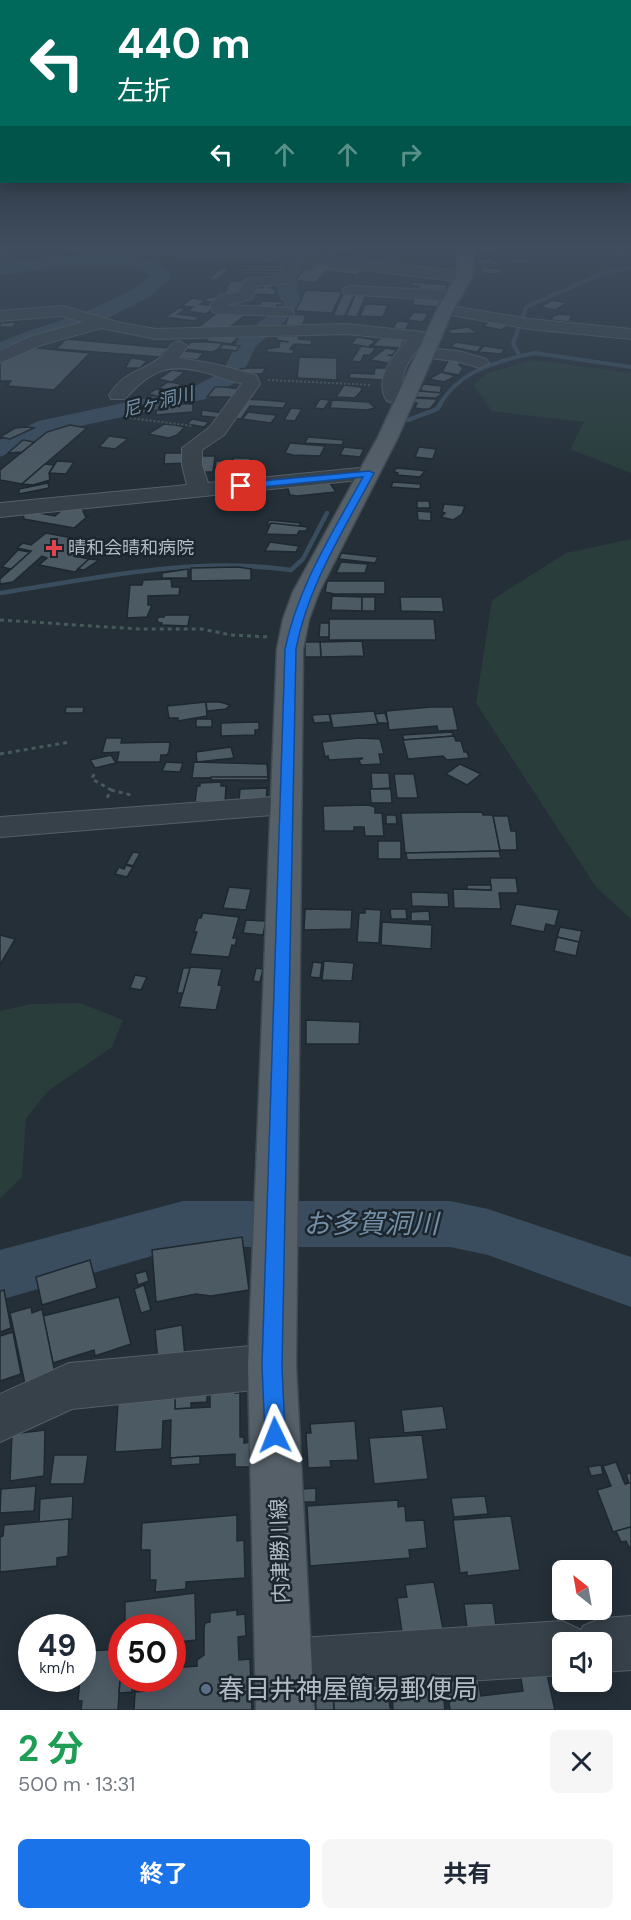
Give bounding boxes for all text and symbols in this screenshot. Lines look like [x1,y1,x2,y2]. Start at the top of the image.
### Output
text: 440 m [117,16,251,71]
icon: left [18,24,96,102]
text: 左折 [117,73,171,108]
icon: left [205,138,238,171]
icon: ahead [268,138,301,171]
icon: ahead [331,138,364,171]
icon: right [394,138,427,171]
water label: 尼ヶ洞川 [120,381,198,422]
pin [215,460,266,511]
icon: arrive [224,469,257,502]
place label: 晴和会晴和病院 [68,536,194,560]
marker: 晴和会晴和病院 [45,539,63,557]
water label: お多賀洞川 [304,1206,441,1241]
position arrow [243,1403,307,1467]
street label: 内津勝川線 [264,1498,296,1604]
north arrow [552,1560,612,1620]
map controls [552,1560,612,1692]
speed limit sign: 50 [108,1614,186,1692]
text: 49 [38,1626,76,1665]
button: sound [552,1632,612,1692]
text: km/h [39,1658,75,1678]
place label: 春日井神屋簡易郵便局 [218,1672,478,1706]
marker: 春日井神屋簡易郵便局 [199,1682,213,1696]
text: 2 分 [18,1725,83,1772]
button: close [550,1730,613,1793]
text: 500 m · 13:31 [18,1771,135,1797]
button: 終了 [18,1839,310,1908]
button: 共有 [322,1839,613,1908]

